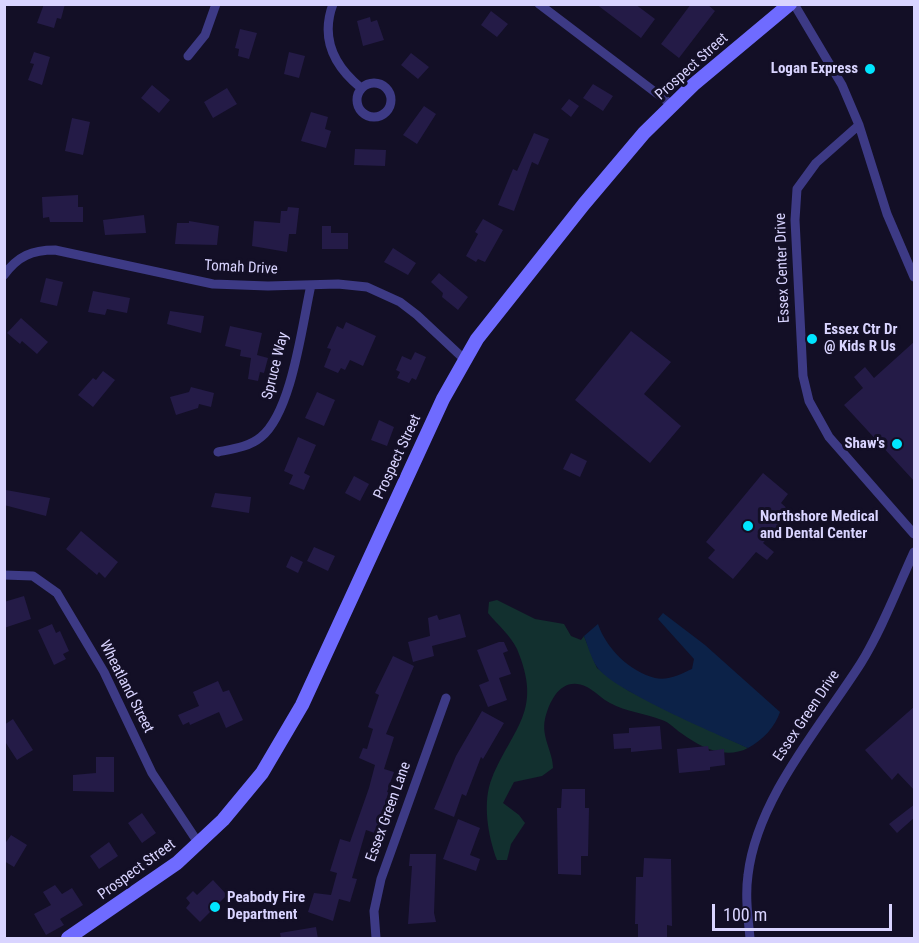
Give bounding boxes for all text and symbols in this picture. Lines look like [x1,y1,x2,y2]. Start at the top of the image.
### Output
street label: Prospect Street [652,30,732,104]
place label: Logan Express [771,60,858,78]
marker: Logan Express [863,62,877,76]
street label: Essex Center Drive [772,213,794,323]
street label: Tomah Drive [204,257,278,279]
place label: Essex Ctr Dr @ Kids R Us [824,321,897,356]
street label: Spruce Way [259,330,293,402]
marker: Essex Ctr Dr @ Kids R Us [805,332,819,346]
street label: Prospect Street [371,412,425,502]
place label: Shaw's [844,435,885,453]
marker: Shaw's [890,437,904,451]
place label: Northshore Medical and Dental Center [760,508,879,543]
marker: Northshore Medical and Dental Center [741,519,755,533]
street label: Wheatland Street [95,638,157,736]
street label: Essex Green Drive [770,667,844,765]
street label: Essex Green Lane [363,760,415,864]
street label: Prospect Street [95,836,179,904]
place label: Peabody Fire Department [227,889,305,924]
scale bar [715,892,895,930]
marker: Peabody Fire Department [208,900,222,914]
text: 100 m [723,904,767,925]

